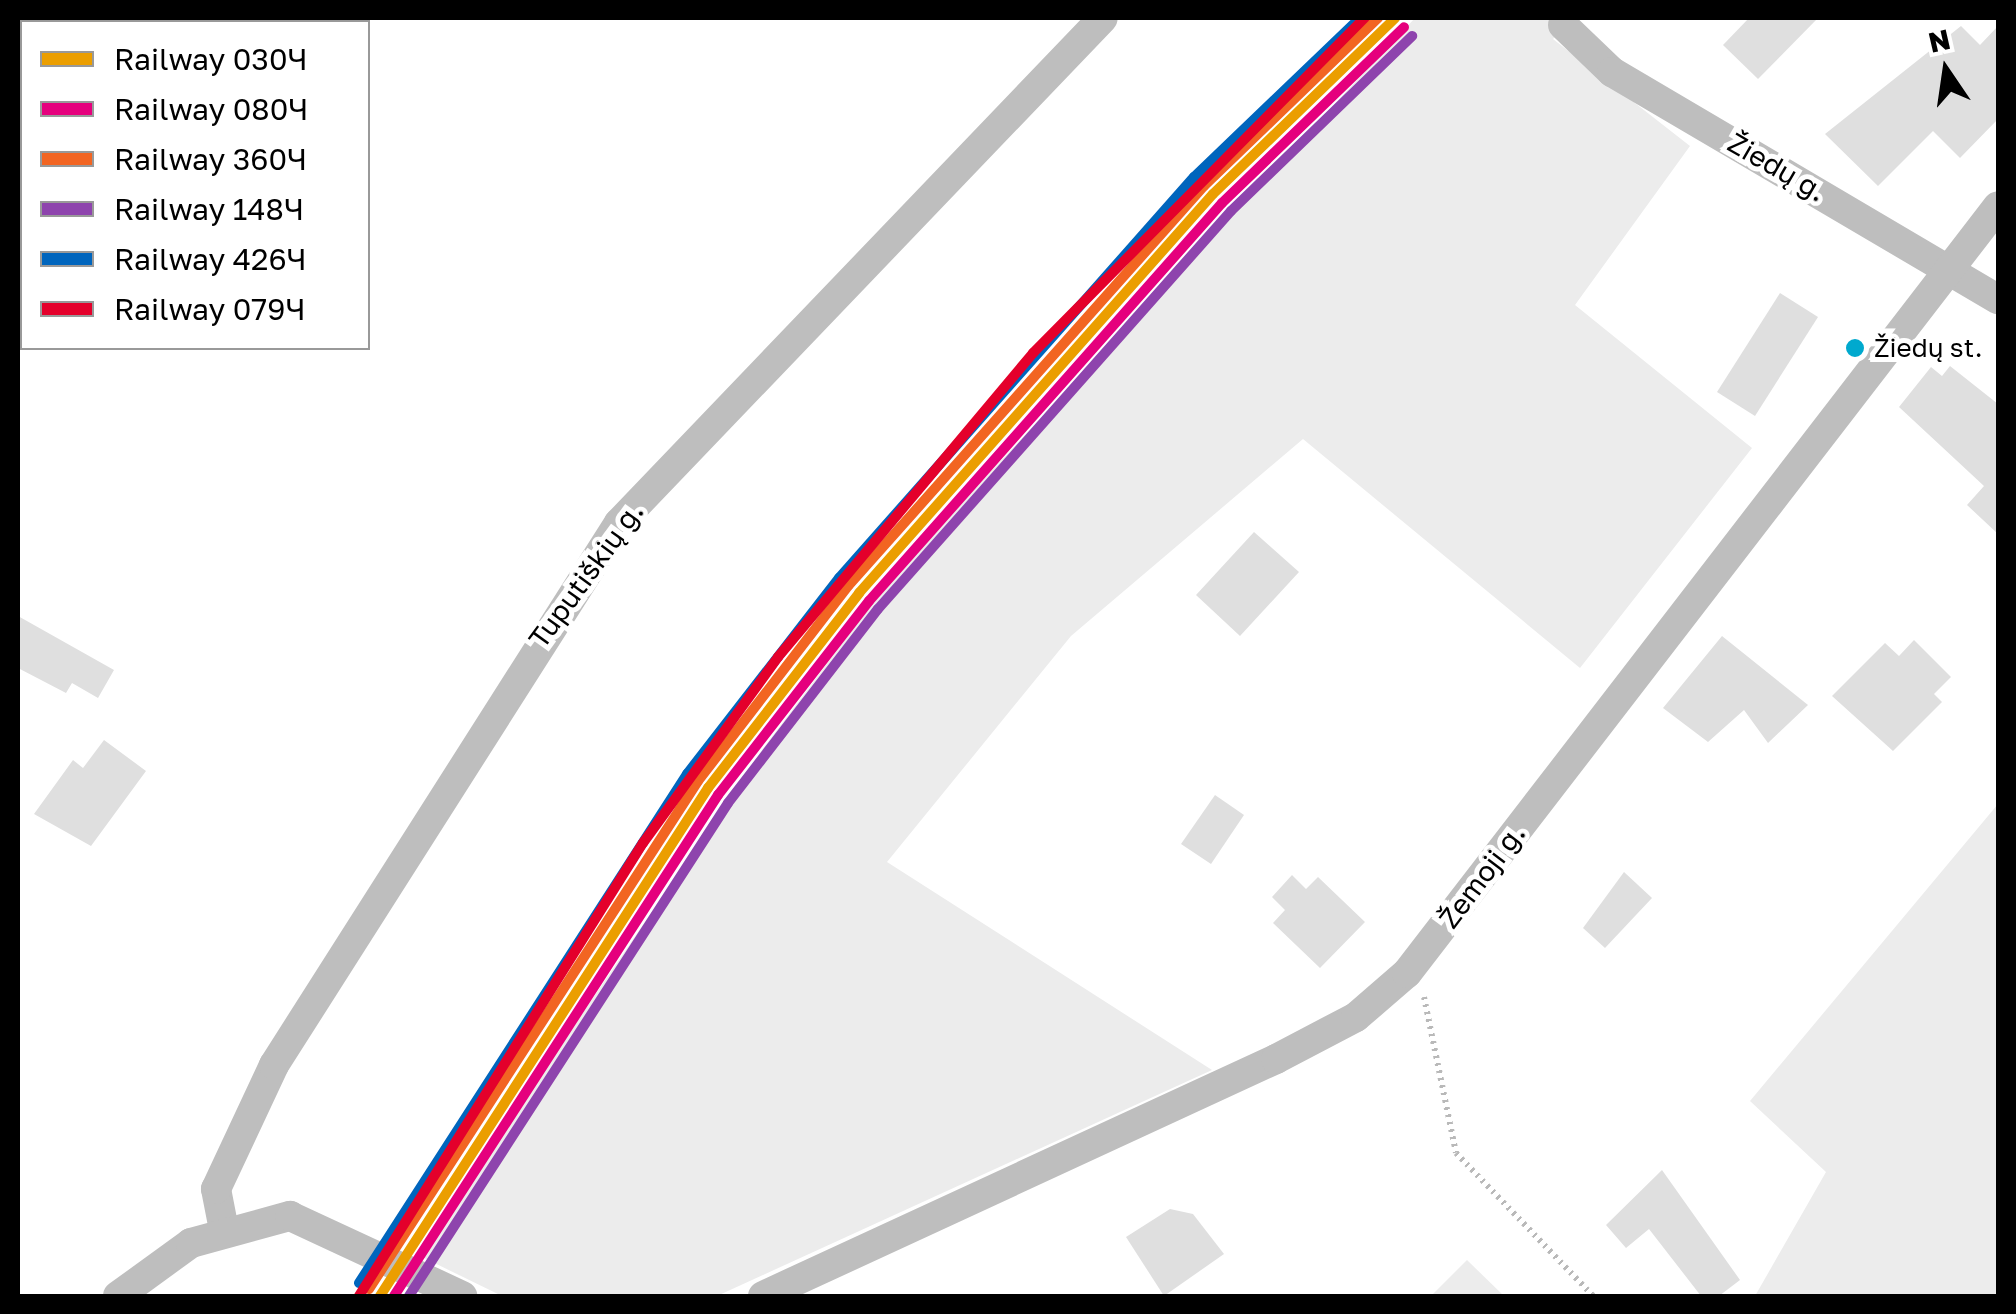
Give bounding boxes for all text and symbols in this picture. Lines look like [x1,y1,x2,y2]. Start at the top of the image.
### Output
legend [20,20,370,350]
north arrow [1896,20,1996,120]
text: N [1925,22,1953,59]
text: Railway 030Ч [114,41,308,77]
text: Railway 080Ч [114,91,308,127]
street label: Žiedų g. [1722,126,1832,208]
text: Railway 360Ч [114,141,307,177]
text: Railway 148Ч [114,191,304,227]
text: Railway 426Ч [114,241,307,277]
text: Railway 079Ч [114,291,306,327]
place label: Žiedų st. [1874,332,1983,364]
marker: Žiedų st. [1845,338,1865,358]
street label: Tuputiškių g. [522,495,650,655]
street label: Žemoji g. [1432,817,1532,935]

